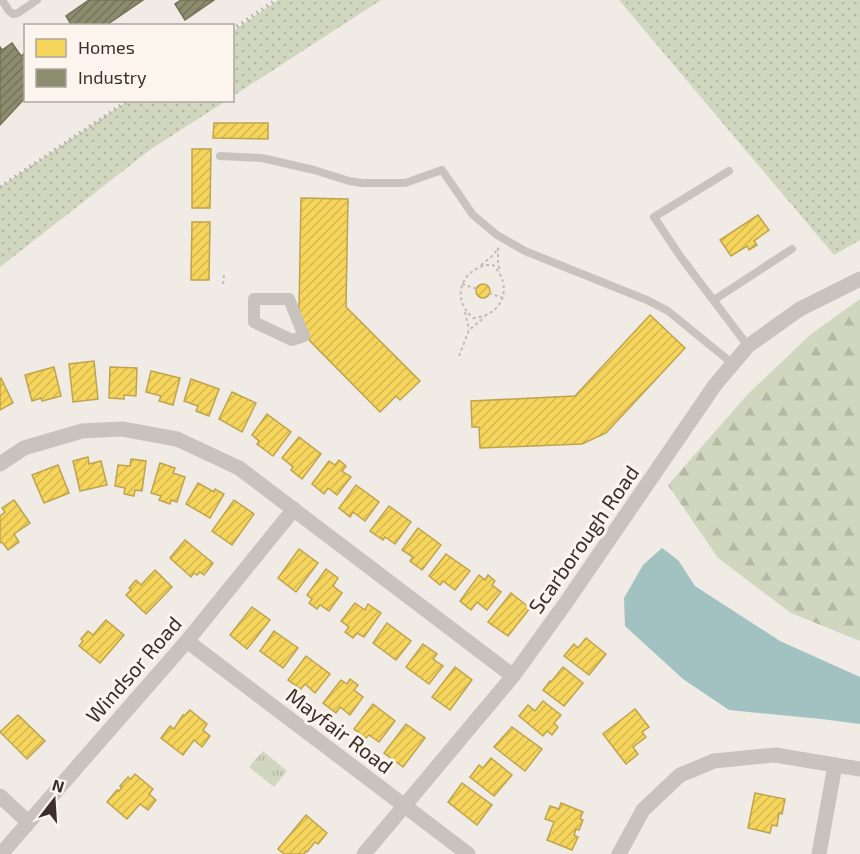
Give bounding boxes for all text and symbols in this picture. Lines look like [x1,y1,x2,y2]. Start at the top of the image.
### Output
legend [24,24,234,102]
text: Homes [78,36,135,58]
text: Industry [78,66,147,88]
street label: Scarborough Road [523,460,643,618]
street label: Windsor Road [80,611,186,727]
street label: Mayfair Road [282,682,398,778]
north arrow [24,770,84,830]
text: N [50,774,67,796]

